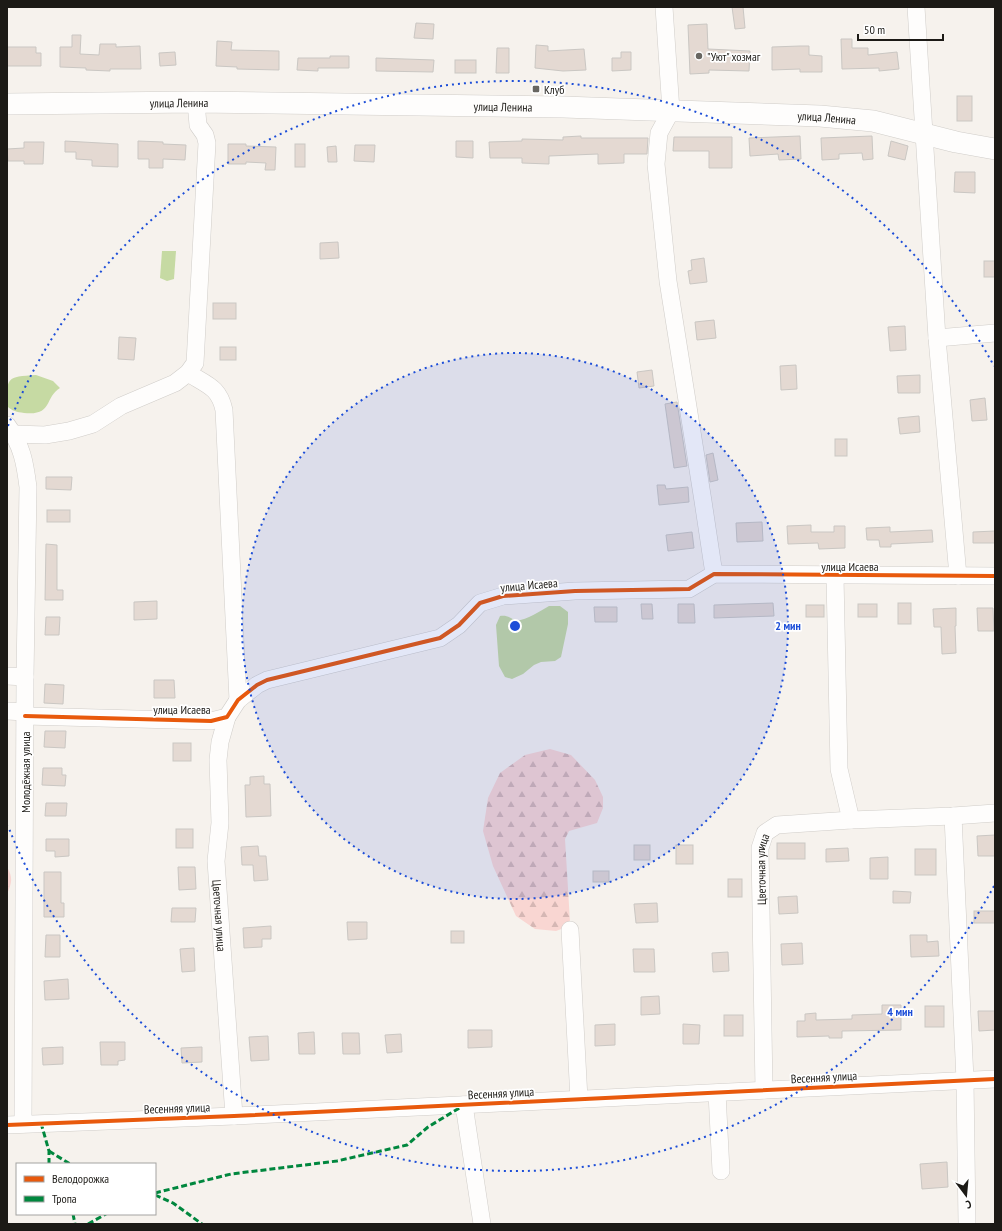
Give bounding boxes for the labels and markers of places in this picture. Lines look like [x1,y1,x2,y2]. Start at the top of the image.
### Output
place label: "Уют" хозмаг [707,49,761,64]
marker: "Уют" хозмаг [694,51,704,61]
place label: Клуб [544,82,564,97]
marker: Клуб [531,84,541,94]
centre of rings [508,619,522,633]

